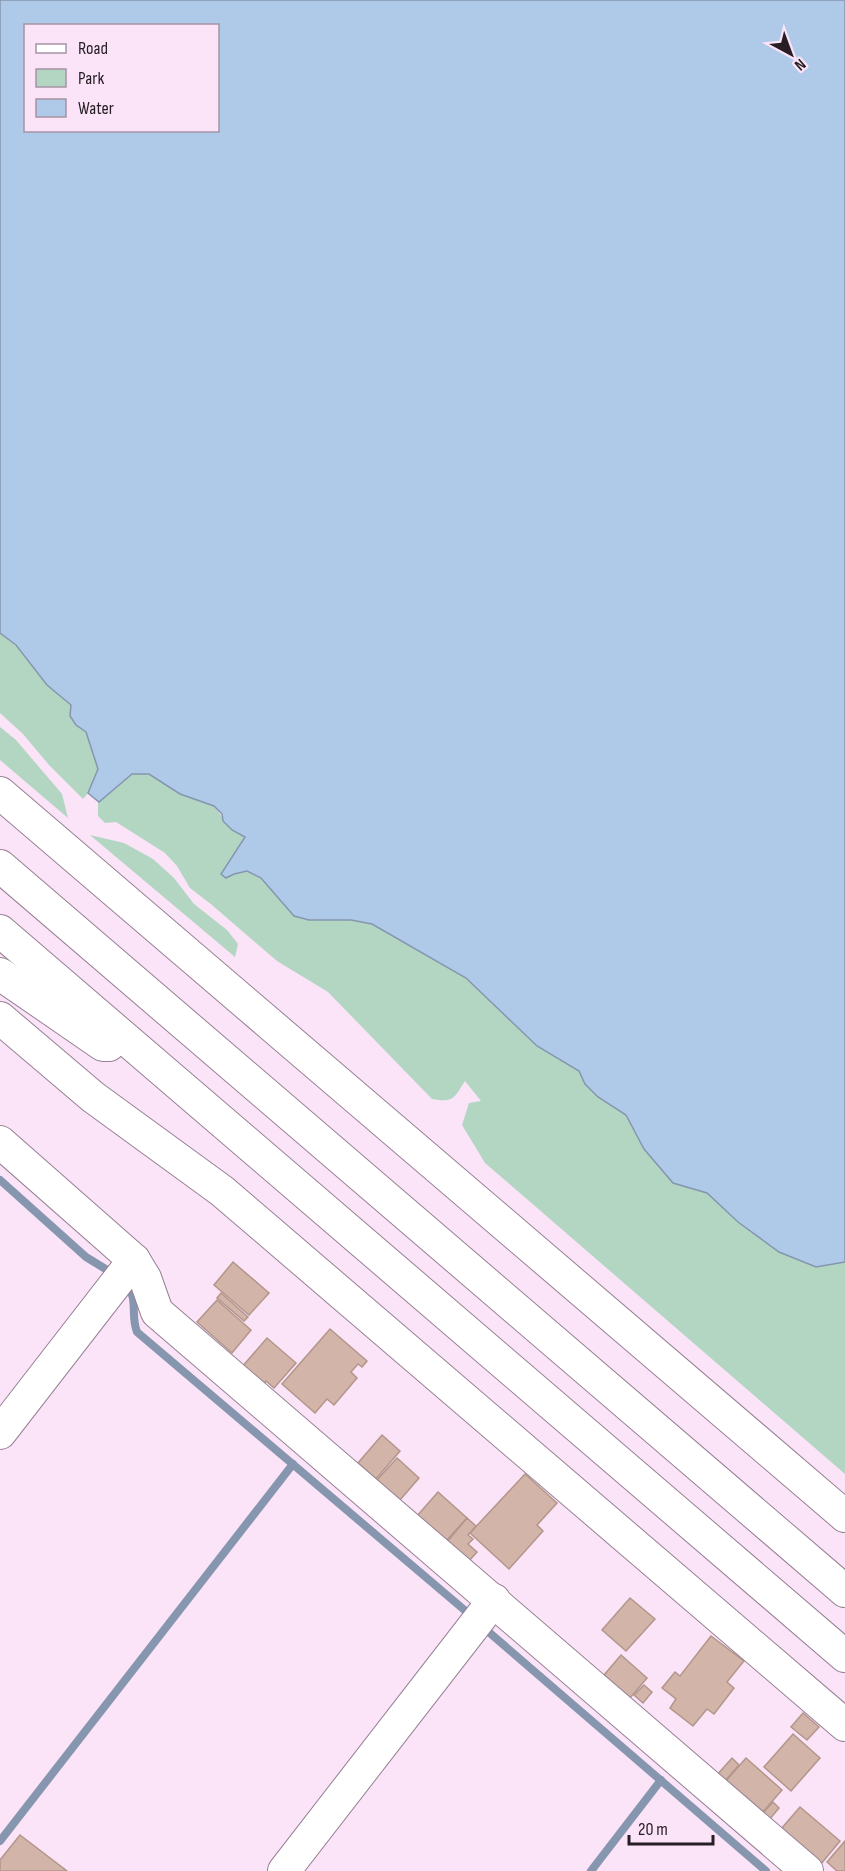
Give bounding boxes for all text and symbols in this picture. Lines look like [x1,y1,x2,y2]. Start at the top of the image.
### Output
legend [24,24,219,132]
north arrow [761,24,821,84]
text: Road [78,38,108,59]
text: N [790,54,809,74]
text: Park [78,68,104,89]
text: Water [78,98,114,119]
scale bar [629,1808,713,1846]
text: 20 m [638,1819,668,1840]

